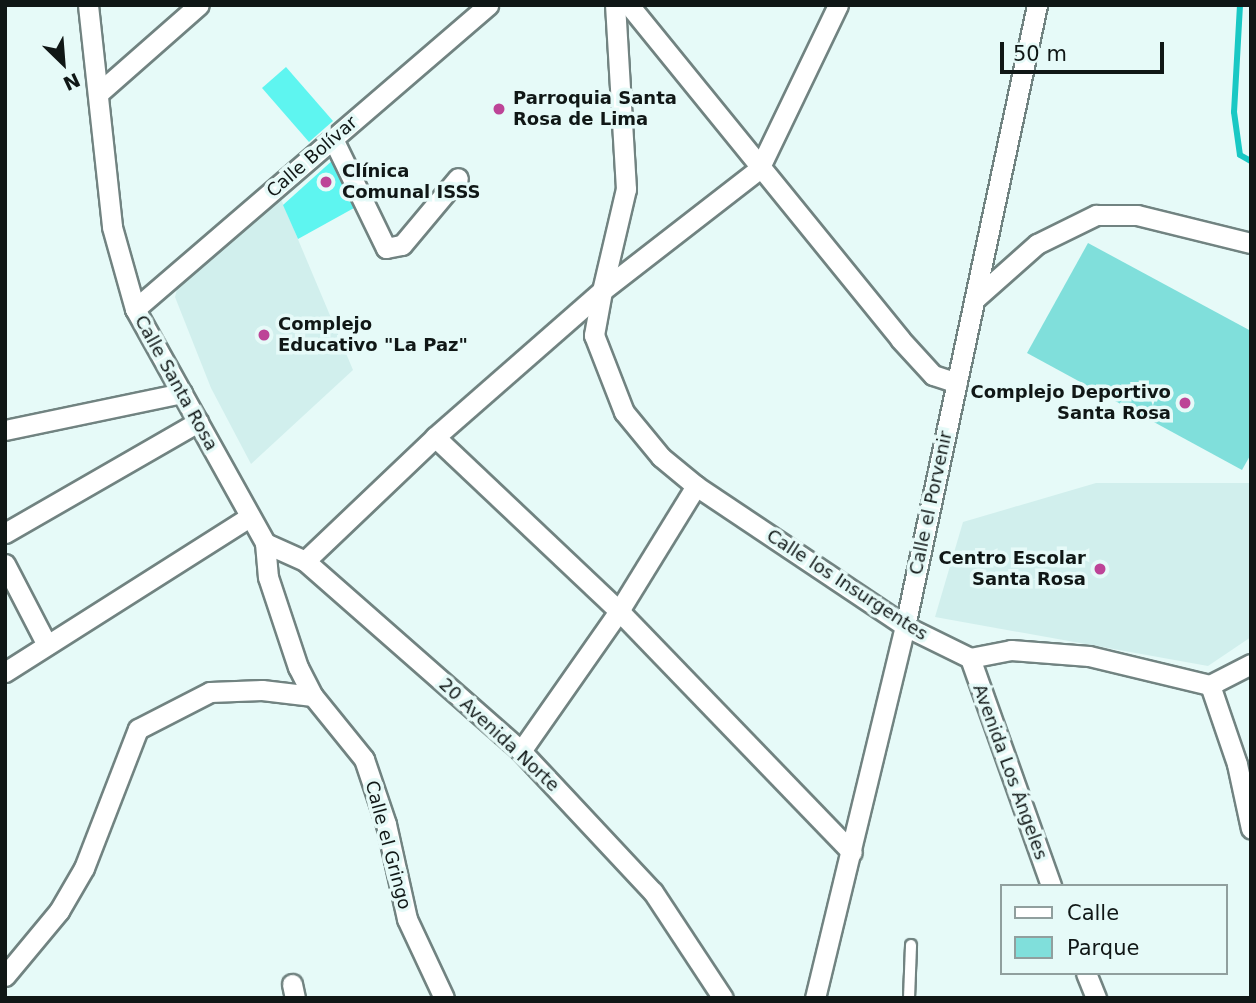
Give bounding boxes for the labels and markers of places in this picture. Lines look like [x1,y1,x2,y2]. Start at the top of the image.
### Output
place label: Parroquia Santa Rosa de Lima [513,88,677,130]
marker: Parroquia Santa Rosa de Lima [491,101,507,117]
place label: Clínica Comunal ISSS [342,161,481,204]
marker: Clínica Comunal ISSS [316,172,336,192]
place label: Complejo Educativo "La Paz" [278,314,468,356]
marker: Complejo Educativo "La Paz" [256,327,272,343]
place label: Complejo Deportivo Santa Rosa [970,382,1171,424]
marker: Complejo Deportivo Santa Rosa [1177,395,1193,411]
place label: Centro Escolar Santa Rosa [938,548,1086,590]
marker: Centro Escolar Santa Rosa [1092,561,1108,577]

